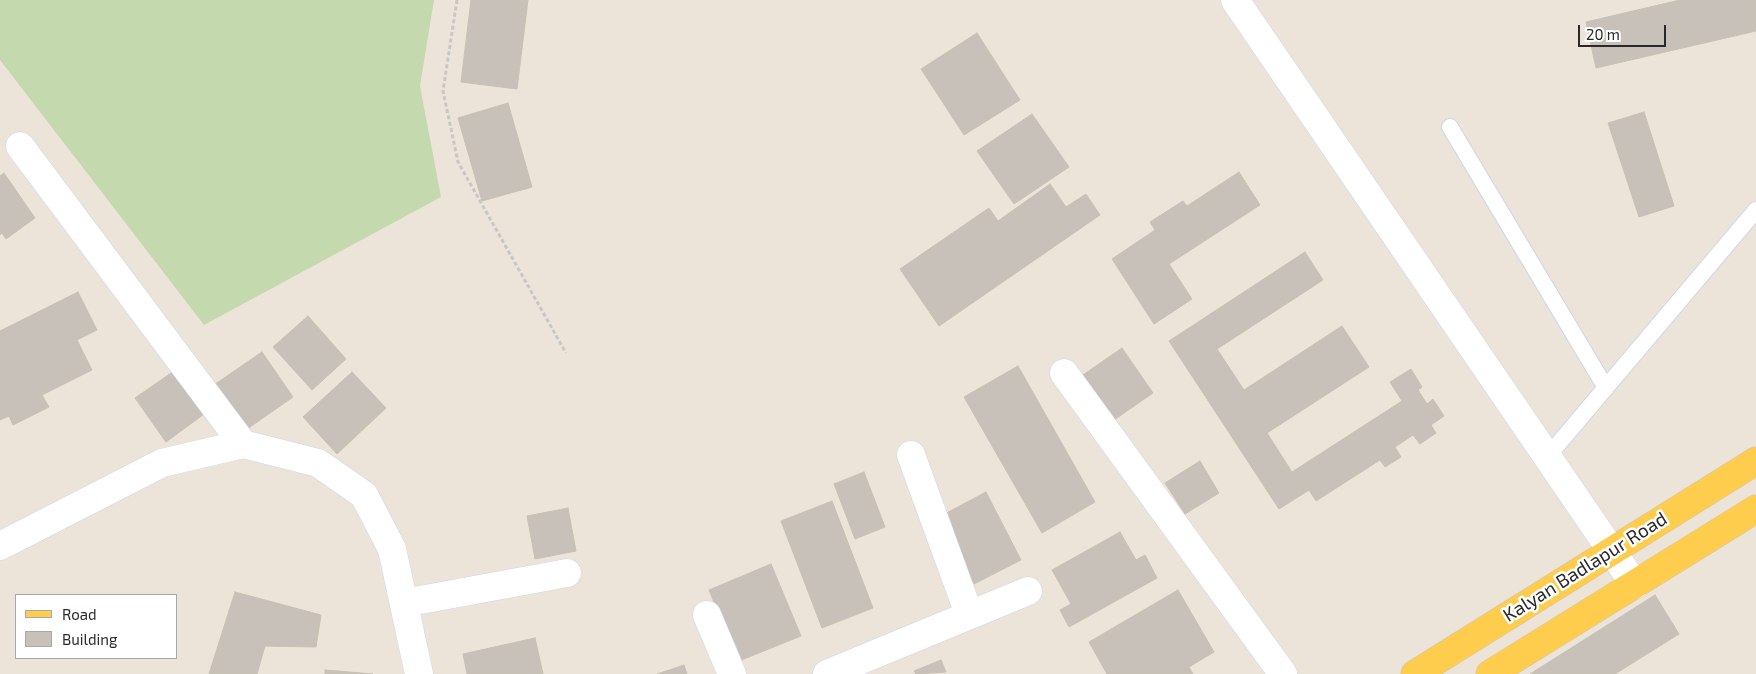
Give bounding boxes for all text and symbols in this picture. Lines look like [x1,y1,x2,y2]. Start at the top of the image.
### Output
scale bar [1581,15,1668,47]
text: 20 m [1586,25,1620,43]
street label: Kalyan Badlapur Road [1499,507,1671,627]
legend [15,594,178,659]
text: Road [62,605,97,623]
text: Building [62,630,117,648]

